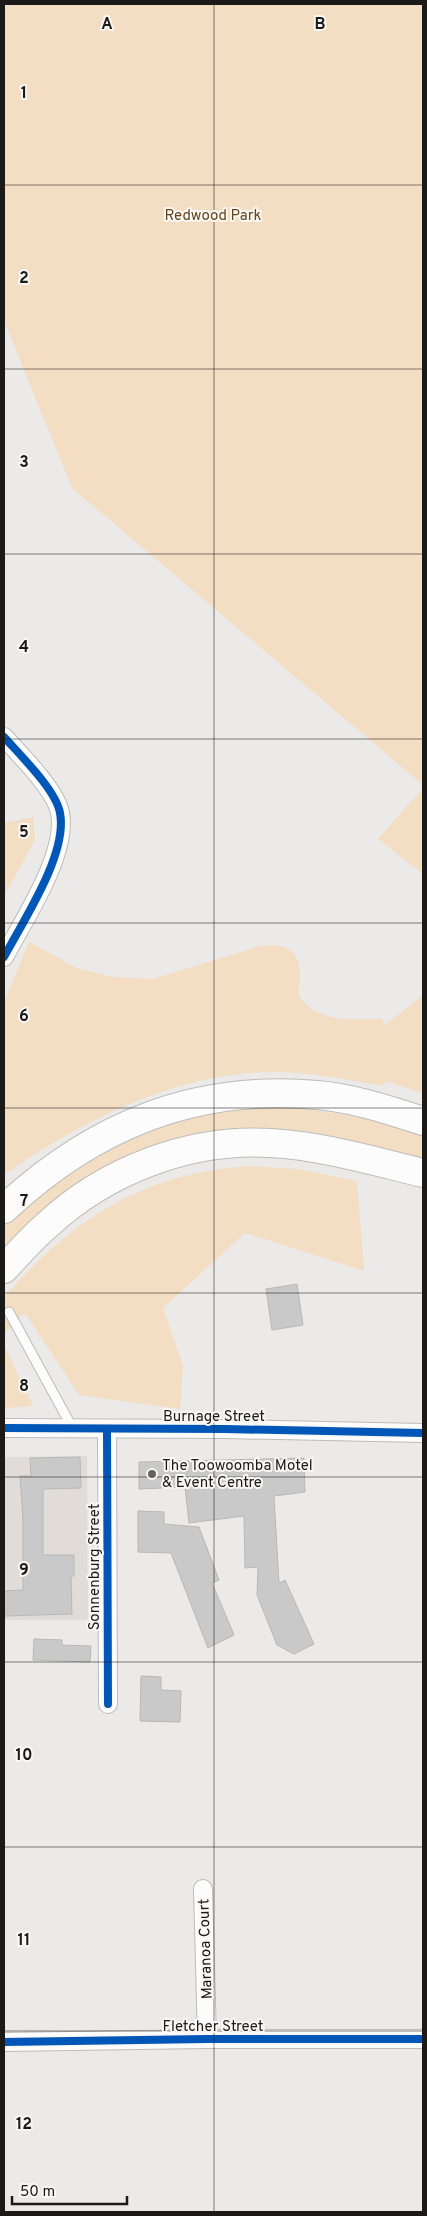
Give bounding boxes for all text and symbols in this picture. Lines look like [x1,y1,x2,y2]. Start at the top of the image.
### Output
text: A [101,15,113,35]
text: B [314,15,326,35]
text: 1 [21,84,27,104]
park label: Redwood Park [164,207,262,226]
text: 2 [19,269,29,289]
text: 3 [19,453,29,473]
text: 4 [19,638,29,658]
text: 5 [19,823,29,843]
text: 6 [19,1007,29,1027]
text: 7 [20,1192,28,1212]
text: 8 [19,1377,29,1397]
street label: Burnage Street [163,1408,265,1427]
place label: The Toowoomba Motel & Event Centre [162,1457,313,1493]
marker: The Toowoomba Motel & Event Centre [146,1468,158,1480]
street label: Sonnenburg Street [86,1504,105,1630]
text: 9 [19,1561,29,1581]
text: 10 [16,1746,32,1766]
street label: Maranoa Court [195,1898,218,1999]
text: 11 [18,1931,30,1951]
street label: Fletcher Street [163,2018,263,2037]
text: 12 [16,2115,32,2135]
scale bar [12,2174,128,2206]
text: 50 m [20,2183,55,2202]

